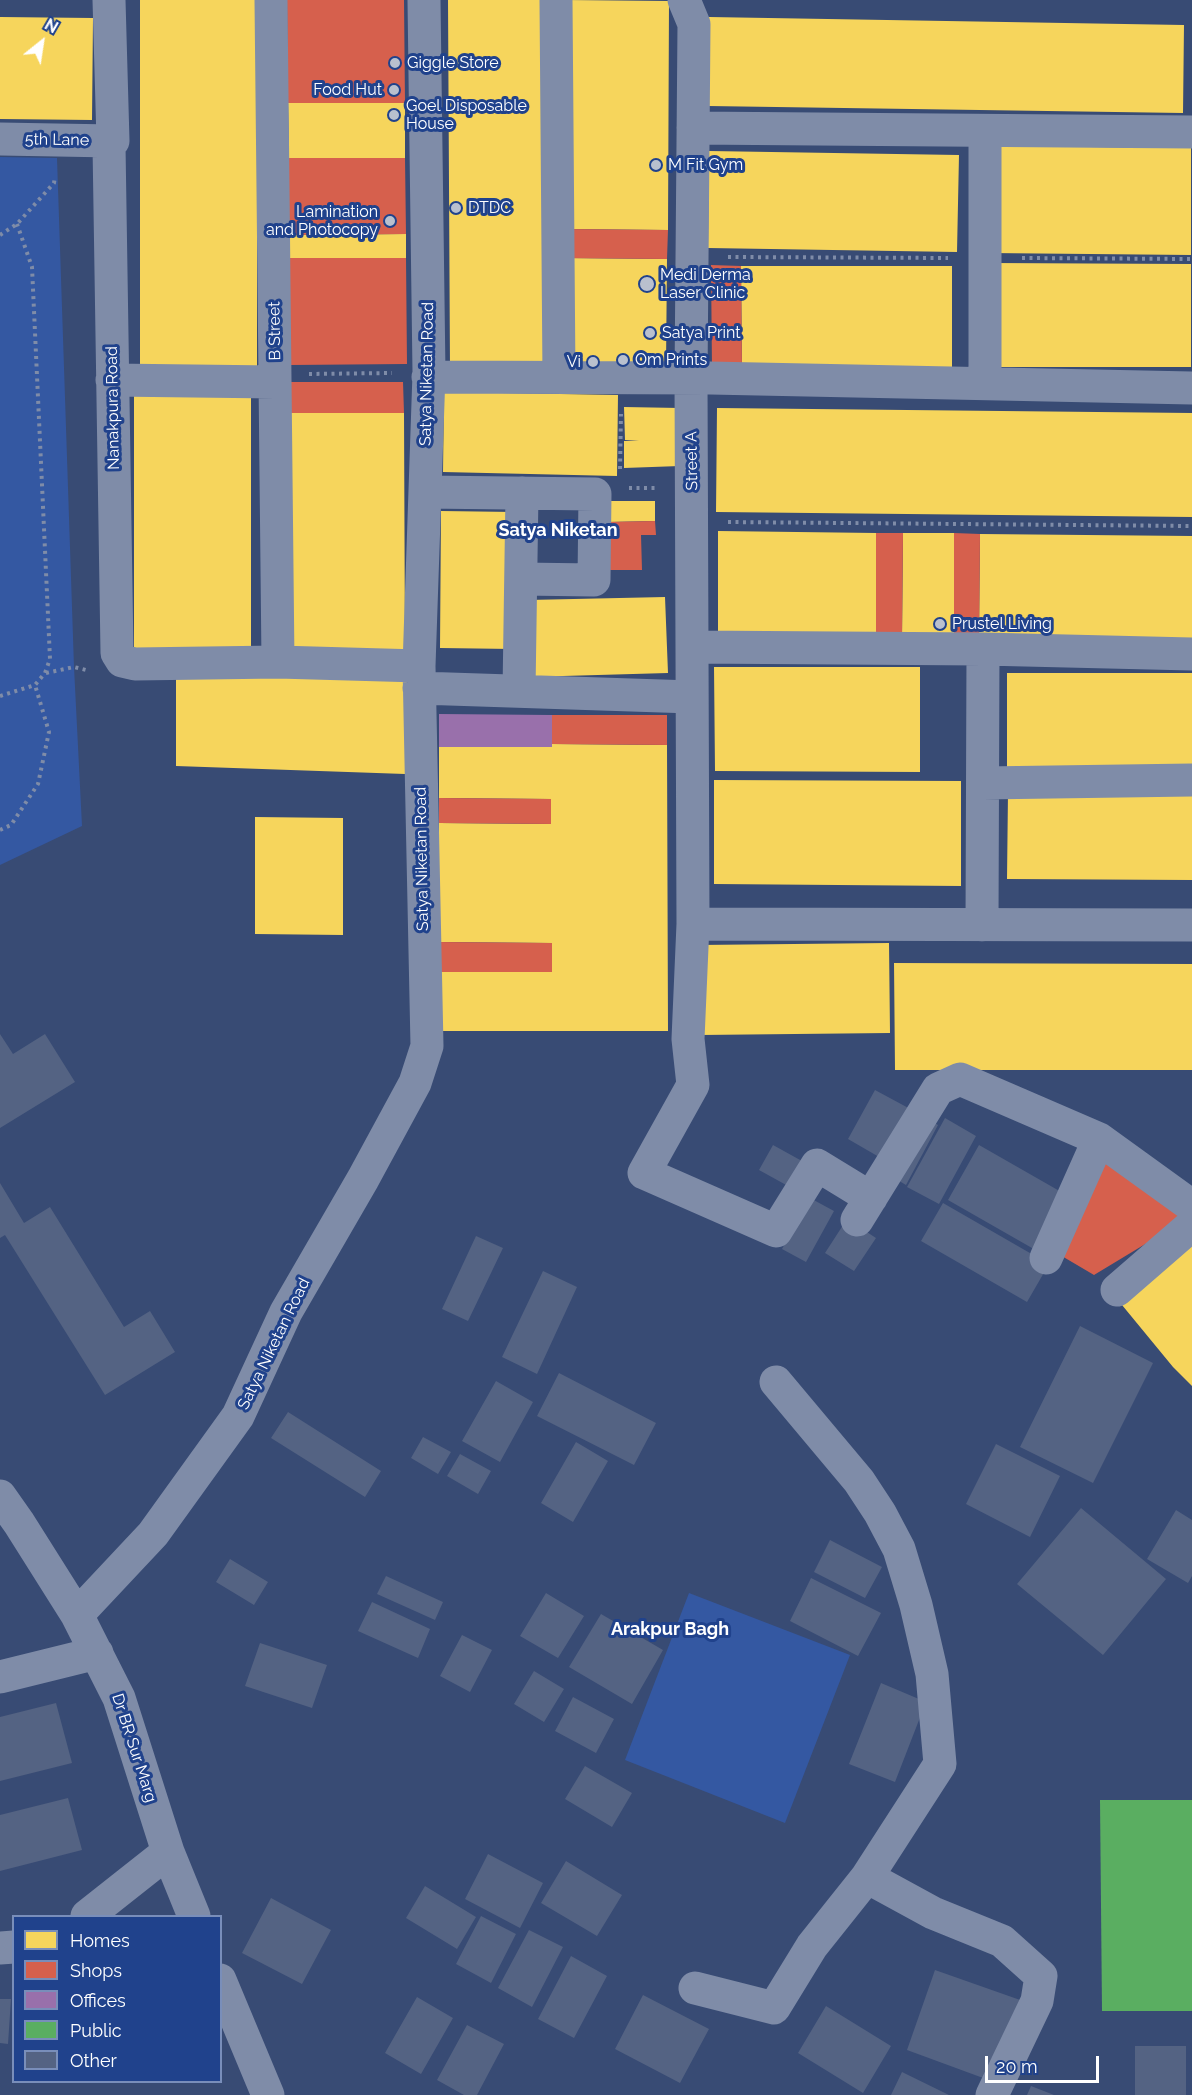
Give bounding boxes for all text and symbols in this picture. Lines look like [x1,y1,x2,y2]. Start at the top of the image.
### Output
north arrow [12,12,72,72]
text: N [41,15,61,37]
place label: Giggle Store [407,53,499,73]
marker: Giggle Store [388,56,402,70]
place label: Food Hut [313,80,382,100]
marker: Food Hut [387,83,401,97]
place label: Goel Disposable House [406,96,527,134]
marker: Goel Disposable House [387,108,401,122]
street label: 5th Lane [25,130,89,150]
place label: M Fit Gym [668,155,743,175]
marker: M Fit Gym [649,158,663,172]
place label: DTDC [468,198,511,218]
marker: DTDC [449,201,463,215]
place label: Lamination and Photocopy [266,202,378,240]
marker: Lamination and Photocopy [383,214,397,228]
place label: Medi Derma Laser Clinic [660,265,751,303]
marker: Medi Derma Laser Clinic [638,275,656,293]
street label: B Street [265,301,285,361]
street label: Satya Niketan Road [416,302,438,446]
place label: Satya Print [662,323,741,343]
marker: Satya Print [643,326,657,340]
street label: Nanakpura Road [102,346,124,470]
place label: Om Prints [635,350,707,370]
place label: Vi [567,352,581,372]
marker: Om Prints [616,353,630,367]
marker: Vi [586,355,600,369]
street label: Street A [682,431,702,491]
district label: Satya Niketan [498,520,618,542]
place label: Prustel Living [952,614,1052,634]
marker: Prustel Living [933,617,947,631]
street label: Satya Niketan Road [411,787,433,931]
street label: Satya Niketan Road [234,1275,314,1413]
district label: Arakpur Bagh [611,1619,729,1641]
street label: Dr BR Sur Marg [107,1691,161,1805]
legend [12,1915,222,2083]
text: Homes [70,1930,130,1951]
text: Shops [70,1960,122,1981]
text: Offices [70,1990,126,2011]
text: Public [70,2020,122,2041]
scale bar [988,2044,1102,2082]
text: Other [70,2050,117,2071]
text: 20 m [996,2056,1038,2077]

